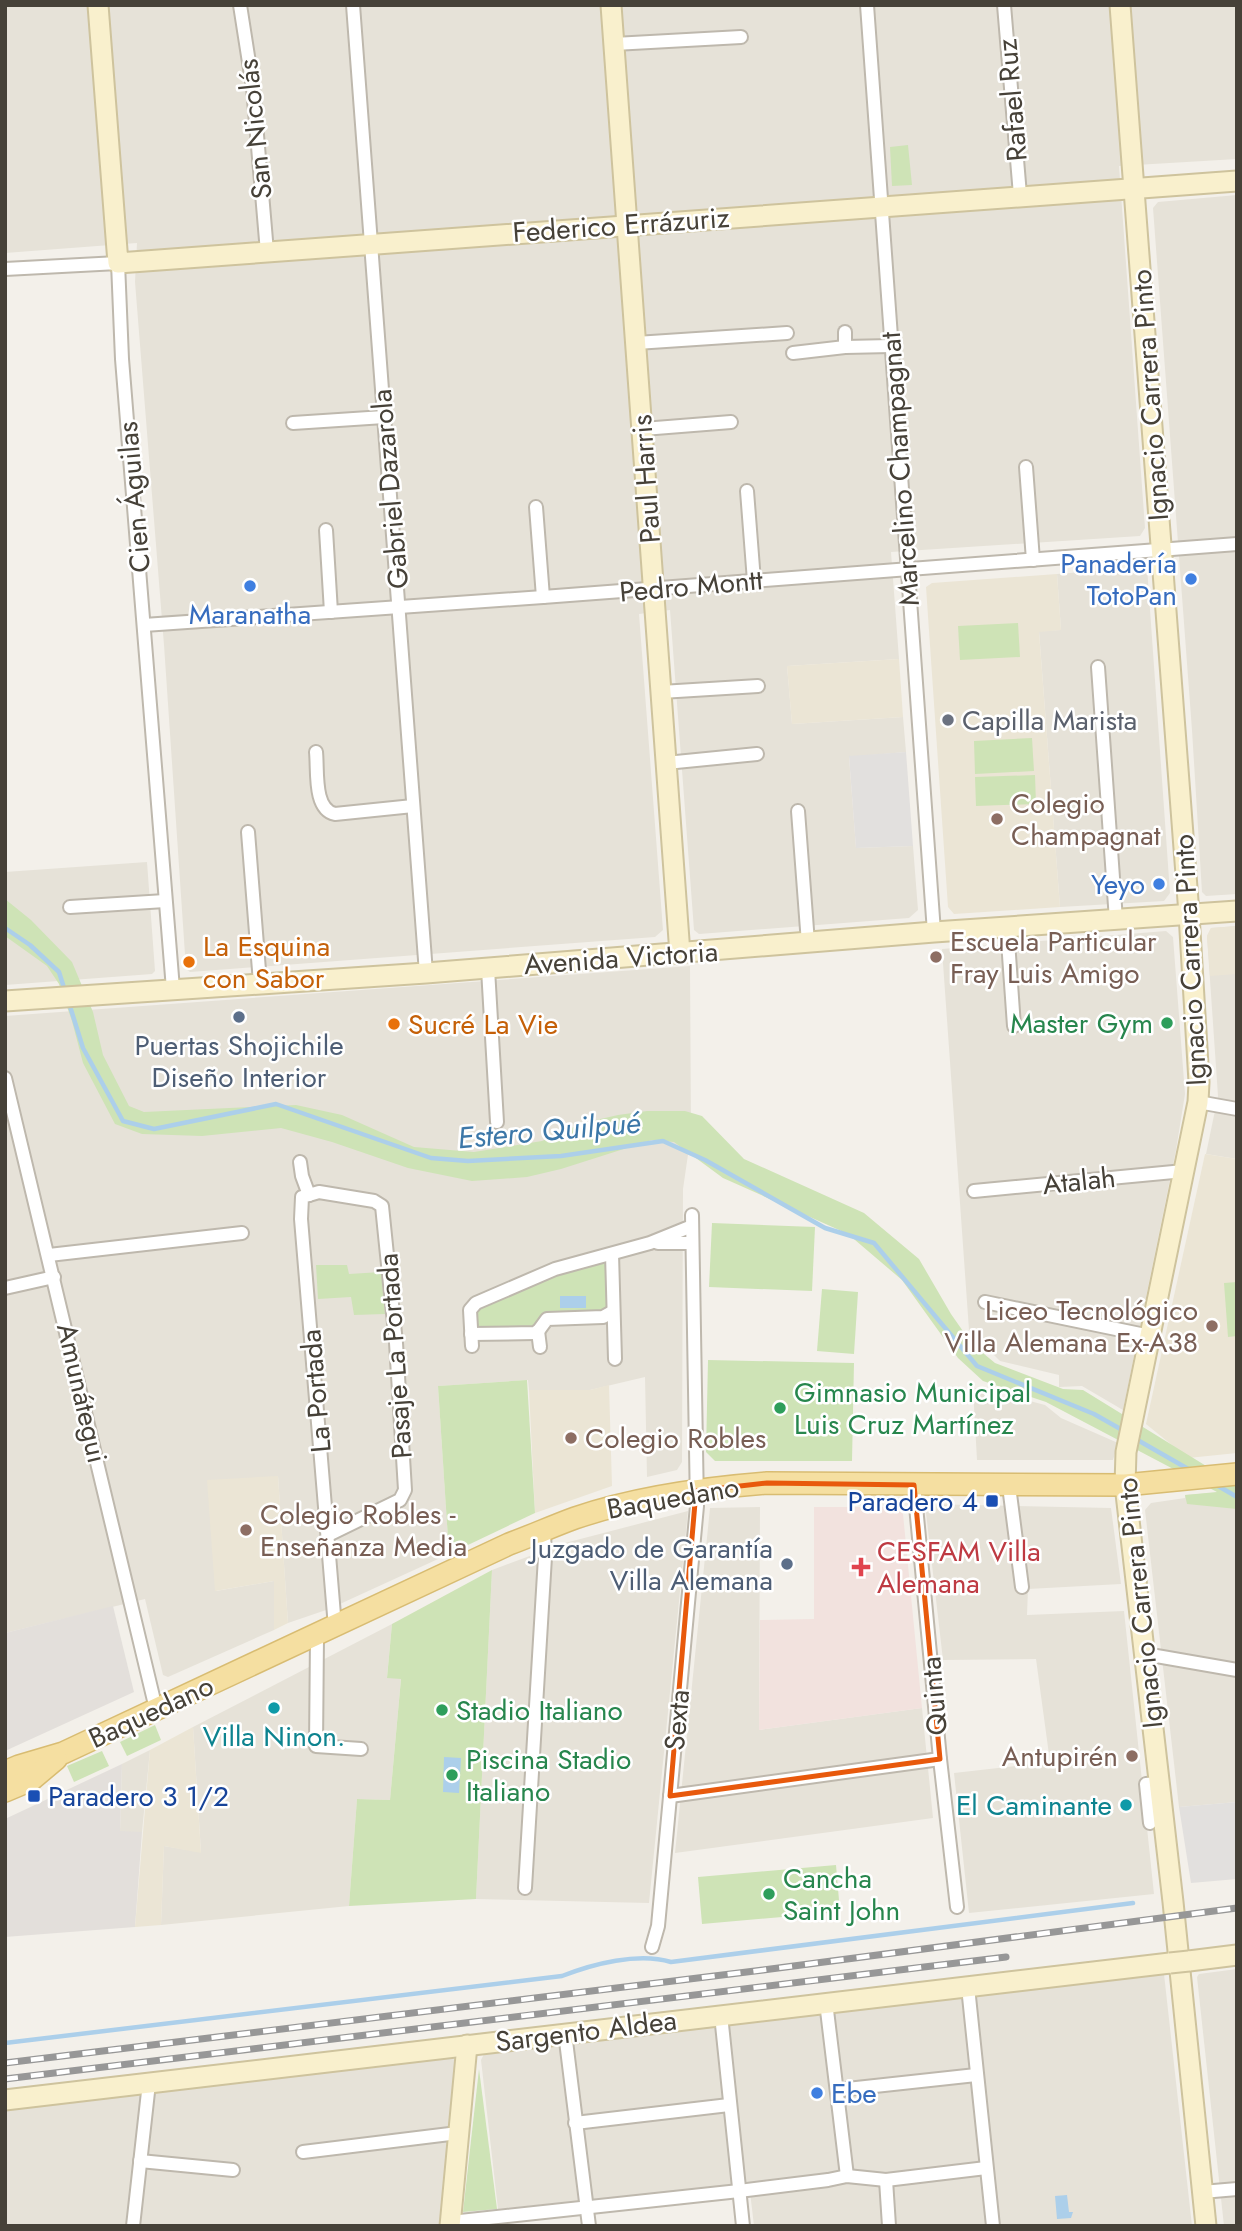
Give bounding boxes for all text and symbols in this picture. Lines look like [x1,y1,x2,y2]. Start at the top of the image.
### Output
street label: Rafael Ruz [986,37,1038,163]
street label: San Nicolás [227,57,283,201]
street label: Federico Errázuriz [511,197,731,253]
street label: Ignacio Carrera Pinto [1121,268,1179,522]
street label: Marcelino Champagnat [870,330,930,607]
street label: Gabriel Dazarola [361,387,419,591]
street label: Paul Harris [621,413,671,545]
street label: Cien Águilas [107,420,161,574]
place label: Panadería TotoPan [1060,543,1177,616]
street label: Pedro Montt [618,559,765,613]
marker: Panadería TotoPan [1183,571,1199,587]
marker: Maranatha [242,578,258,594]
place label: Maranatha [189,594,311,635]
place label: Capilla Marista [962,700,1137,741]
marker: Capilla Marista [940,712,956,728]
place label: Colegio Champagnat [1011,783,1161,856]
marker: Colegio Champagnat [989,811,1005,827]
street label: Ignacio Carrera Pinto [1163,833,1217,1087]
place label: Yeyo [1091,864,1145,905]
marker: Yeyo [1151,876,1167,892]
place label: Escuela Particular Fray Luis Amigo [950,921,1157,994]
place label: La Esquina con Sabor [203,926,330,999]
street label: Avenida Victoria [522,931,720,985]
marker: Escuela Particular Fray Luis Amigo [928,949,944,965]
marker: La Esquina con Sabor [181,954,197,970]
place label: Master Gym [1010,1003,1153,1044]
place label: Sucré La Vie [408,1004,558,1045]
marker: Puertas Shojichile Diseño Interior [231,1009,247,1025]
marker: Master Gym [1159,1015,1175,1031]
marker: Sucré La Vie [386,1016,402,1032]
place label: Puertas Shojichile Diseño Interior [134,1025,344,1098]
water label: Estero Quilpué [456,1100,643,1159]
street label: Atalah [1040,1157,1118,1205]
street label: Pasaje La Portada [367,1252,423,1460]
place label: Liceo Tecnológico Villa Alemana Ex-A38 [944,1290,1198,1363]
marker: Liceo Tecnológico Villa Alemana Ex-A38 [1204,1318,1220,1334]
street label: Amunátegui [46,1319,118,1467]
street label: La Portada [290,1328,342,1454]
place label: Gimnasio Municipal Luis Cruz Martínez [794,1372,1031,1445]
marker: Gimnasio Municipal Luis Cruz Martínez [772,1400,788,1416]
place label: Colegio Robles [585,1418,766,1459]
marker: Colegio Robles [563,1430,579,1446]
street label: Baquedano [604,1466,742,1530]
street label: Ignacio Carrera Pinto [1106,1476,1174,1730]
place label: Paradero 4 [847,1481,978,1522]
marker: Paradero 4 [984,1493,1000,1509]
place label: Colegio Robles - Enseñanza Media [260,1494,467,1567]
marker: Colegio Robles - Enseñanza Media [238,1522,254,1538]
place label: Juzgado de Garantía Villa Alemana [527,1528,773,1601]
place label: CESFAM Villa Alemana [877,1531,1041,1604]
marker: Juzgado de Garantía Villa Alemana [779,1556,795,1572]
marker: CESFAM Villa Alemana [851,1557,871,1577]
street label: Quinta [910,1655,958,1737]
street label: Baquedano [82,1665,220,1759]
street label: Sexta [654,1688,700,1752]
place label: Stadio Italiano [456,1690,623,1731]
marker: Villa Ninon. [266,1700,282,1716]
marker: Stadio Italiano [434,1702,450,1718]
place label: Villa Ninon. [203,1716,345,1757]
place label: Antupirén [1002,1736,1118,1777]
place label: Piscina Stadio Italiano [466,1739,631,1812]
marker: Antupirén [1124,1748,1140,1764]
marker: Piscina Stadio Italiano [444,1767,460,1783]
place label: Paradero 3 1/2 [48,1776,229,1817]
place label: El Caminante [956,1785,1112,1826]
marker: Paradero 3 1/2 [26,1788,42,1804]
marker: El Caminante [1118,1797,1134,1813]
place label: Cancha Saint John [783,1858,900,1931]
marker: Cancha Saint John [761,1886,777,1902]
street label: Sargento Aldea [493,2000,679,2062]
place label: Ebe [831,2073,877,2114]
marker: Ebe [809,2085,825,2101]

